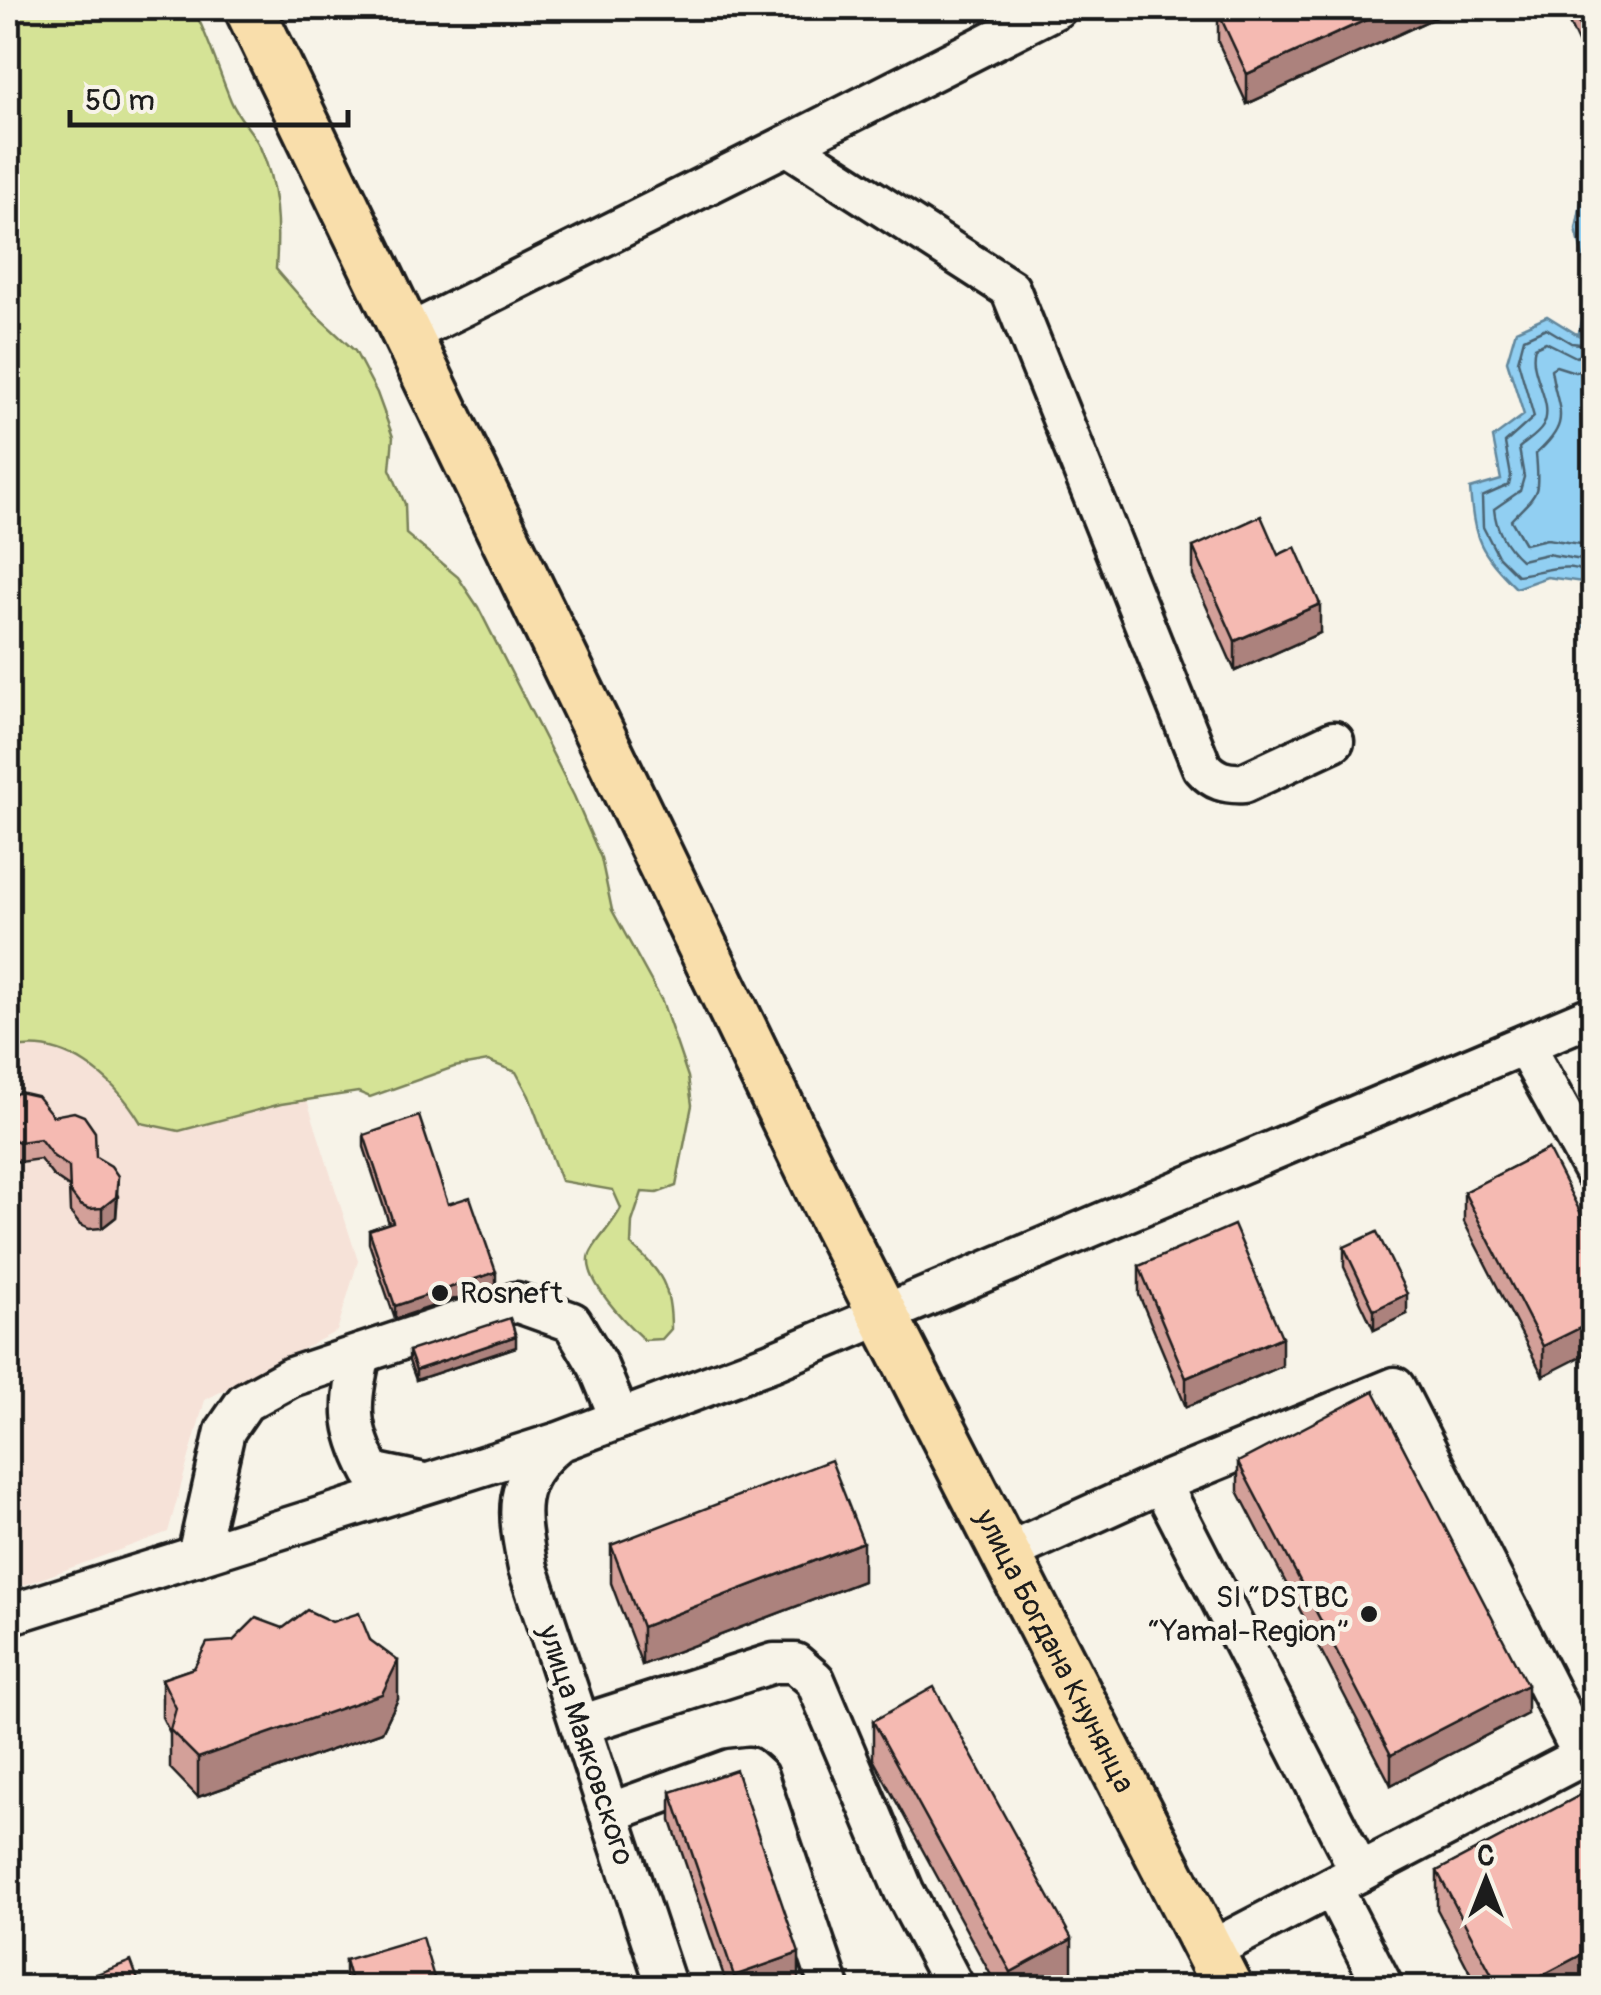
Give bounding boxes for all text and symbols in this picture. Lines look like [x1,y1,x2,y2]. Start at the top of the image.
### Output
scale bar [70,65,348,127]
text: 50 m [85,82,155,119]
place label: Rosneft [460,1275,564,1312]
marker: Rosneft [429,1282,451,1304]
street label: улица Богдана Кнунянца [967,1502,1143,1799]
place label: SI “DSTBC “Yamal-Region” [1148,1579,1349,1650]
marker: SI “DSTBC “Yamal-Region” [1358,1603,1380,1625]
street label: улица Маяковского [529,1619,642,1870]
north arrow [1436,1830,1536,1930]
text: С [1477,1839,1495,1874]

